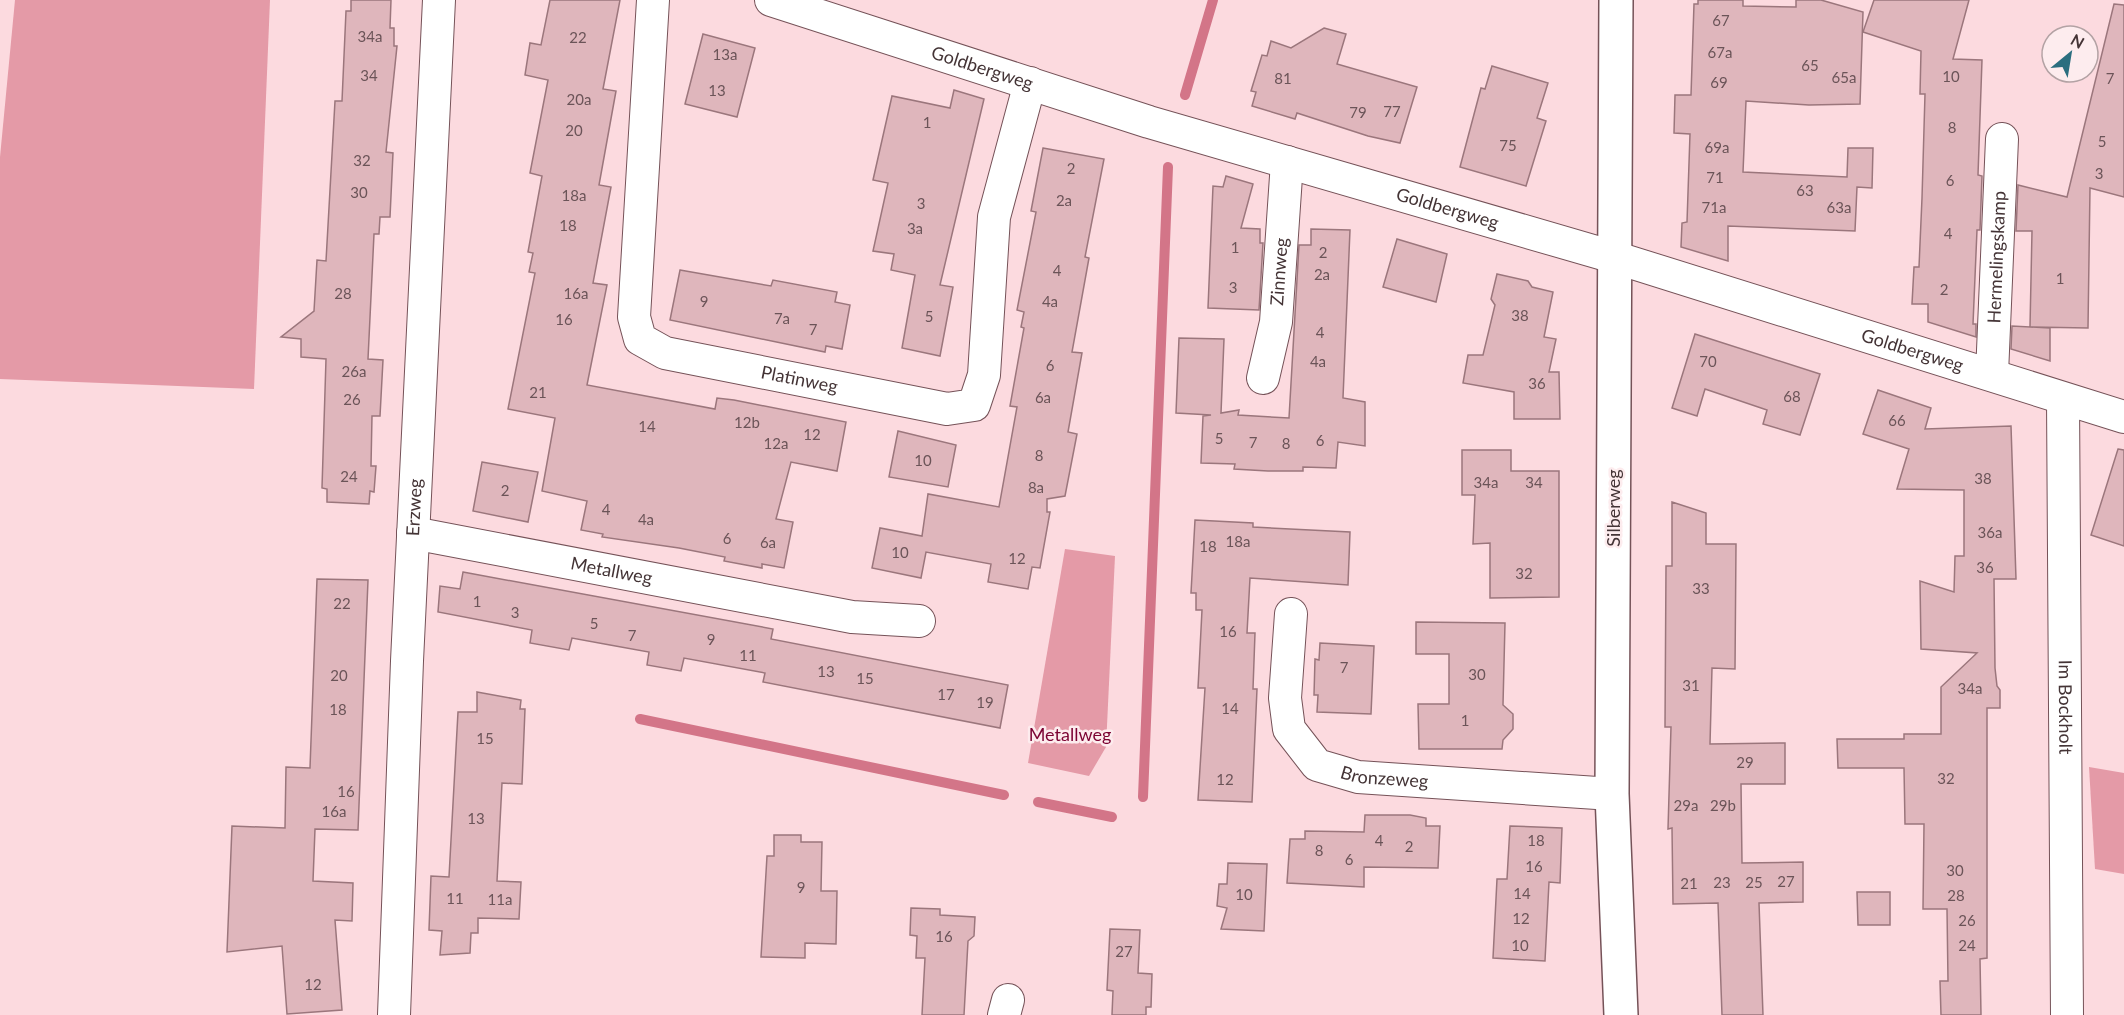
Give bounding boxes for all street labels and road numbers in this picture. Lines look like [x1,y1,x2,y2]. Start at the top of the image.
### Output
street label: Goldbergweg [929,41,1036,94]
street label: Goldbergweg [1394,182,1502,233]
street label: Hermelingskamp [1982,190,2010,324]
street label: Zinnweg [1265,237,1292,306]
street label: Goldbergweg [1859,323,1966,376]
street label: Platinweg [759,360,840,397]
street label: Silberweg [1602,469,1624,547]
street label: Erzweg [401,478,426,537]
street label: Metallweg [569,551,654,589]
street label: Im Bockholt [2055,660,2077,755]
street label: Bronzeweg [1338,760,1429,792]

